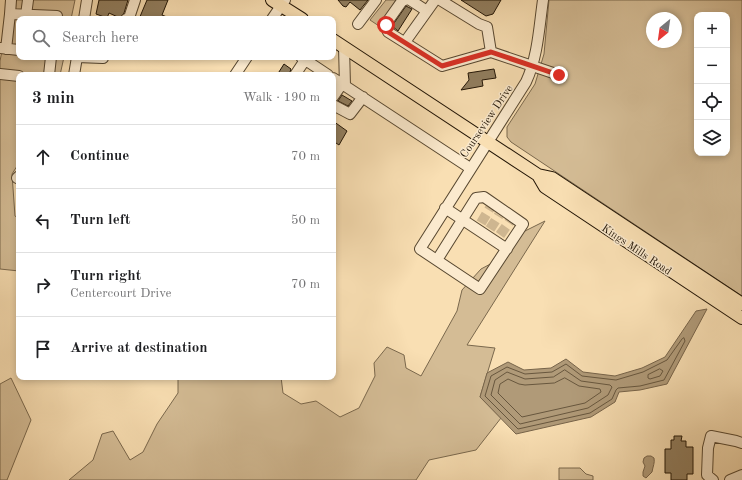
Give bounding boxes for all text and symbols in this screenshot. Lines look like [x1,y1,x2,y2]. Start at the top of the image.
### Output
north arrow [646,12,682,48]
map controls [694,12,730,156]
button: + [694,12,730,48]
search box [16,16,336,60]
route start [377,16,395,34]
icon: search [30,27,52,49]
text: Search here [62,31,139,46]
button: − [694,48,730,84]
route end [550,66,568,84]
street label: Courseview Drive [459,84,516,160]
button: locate [694,84,730,120]
text: 3 min [32,90,75,107]
text: Walk · 190 m [243,91,320,104]
button: layers [694,120,730,156]
icon: ahead [32,146,54,168]
text: Continue [70,149,129,164]
text: 70 m [291,150,320,163]
icon: left [32,210,54,232]
text: Turn left [70,213,130,228]
text: 50 m [291,214,320,227]
street label: Kings Mills Road [599,223,673,278]
text: Turn right [70,269,141,284]
icon: right [32,274,54,296]
text: 70 m [291,278,320,291]
text: Centercourt Drive [70,287,171,300]
icon: arrive [32,338,54,360]
text: Arrive at destination [70,341,208,356]

